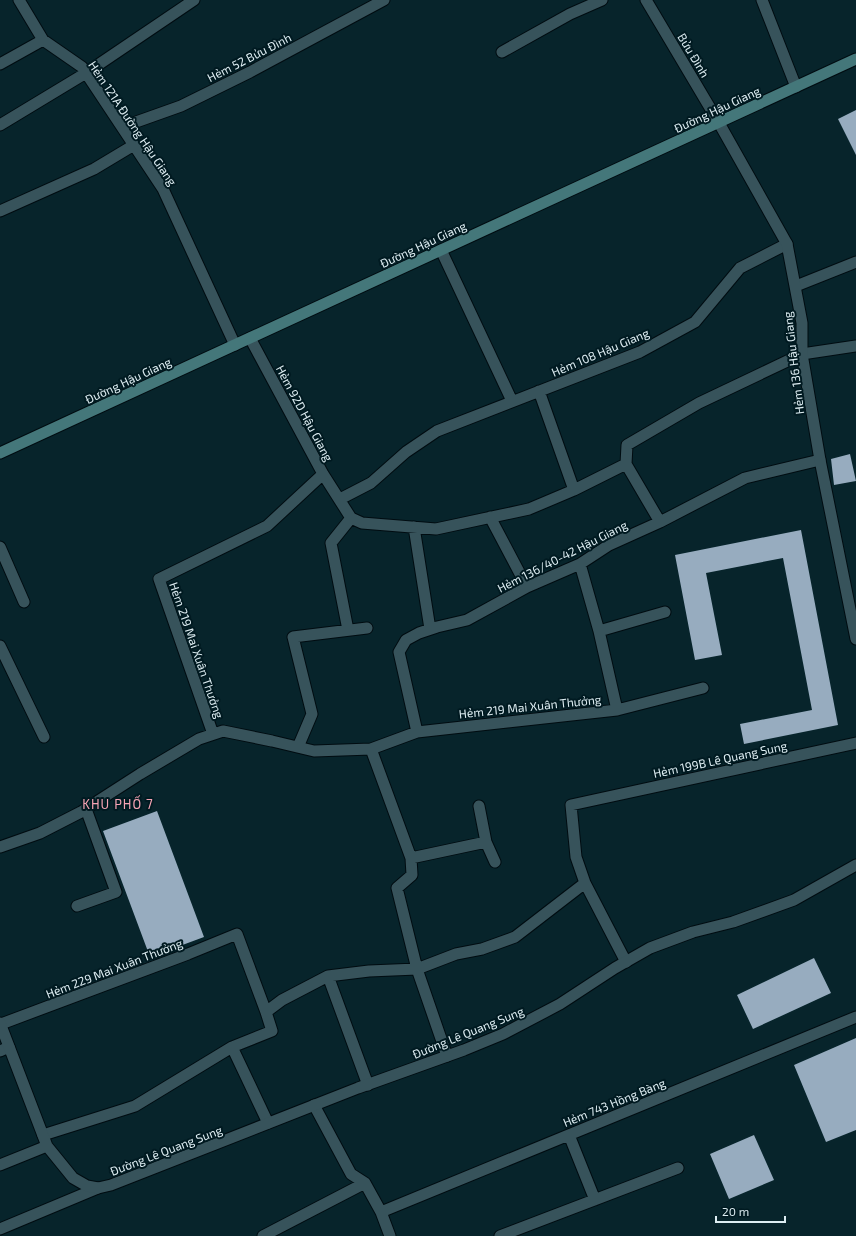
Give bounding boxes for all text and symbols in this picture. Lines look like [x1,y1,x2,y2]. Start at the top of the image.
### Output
street label: Hẻm 52 Bửu Đình [205,30,293,84]
street label: Bửu Đình [675,30,713,80]
street label: Hẻm 121A Đường Hậu Giang [85,58,180,189]
street label: Đường Hậu Giang [672,83,763,136]
street label: Đường Hậu Giang [378,218,469,271]
street label: Hẻm 136 Hậu Giang [780,310,807,415]
street label: Hẻm 108 Hậu Giang [549,325,652,380]
street label: Đường Hậu Giang [83,354,174,407]
street label: Hẻm 92D Hậu Giang [273,363,336,464]
street label: Hẻm 136/40-42 Hậu Giang [495,517,630,596]
street label: Hẻm 219 Mai Xuân Thưởng [167,580,227,720]
street label: Hẻm 219 Mai Xuân Thưởng [458,692,602,720]
street label: Hẻm 199B Lê Quang Sung [652,738,789,781]
district label: KHU PHỐ 7 [82,795,154,812]
street label: Hẻm 229 Mai Xuân Thưởng [44,935,185,1001]
street label: Đường Lê Quang Sung [410,1003,526,1062]
street label: Hẻm 743 Hồng Bàng [561,1075,668,1129]
street label: Đường Lê Quang Sung [108,1122,225,1179]
scale bar [716,1198,785,1224]
text: 20 m [722,1204,749,1218]

